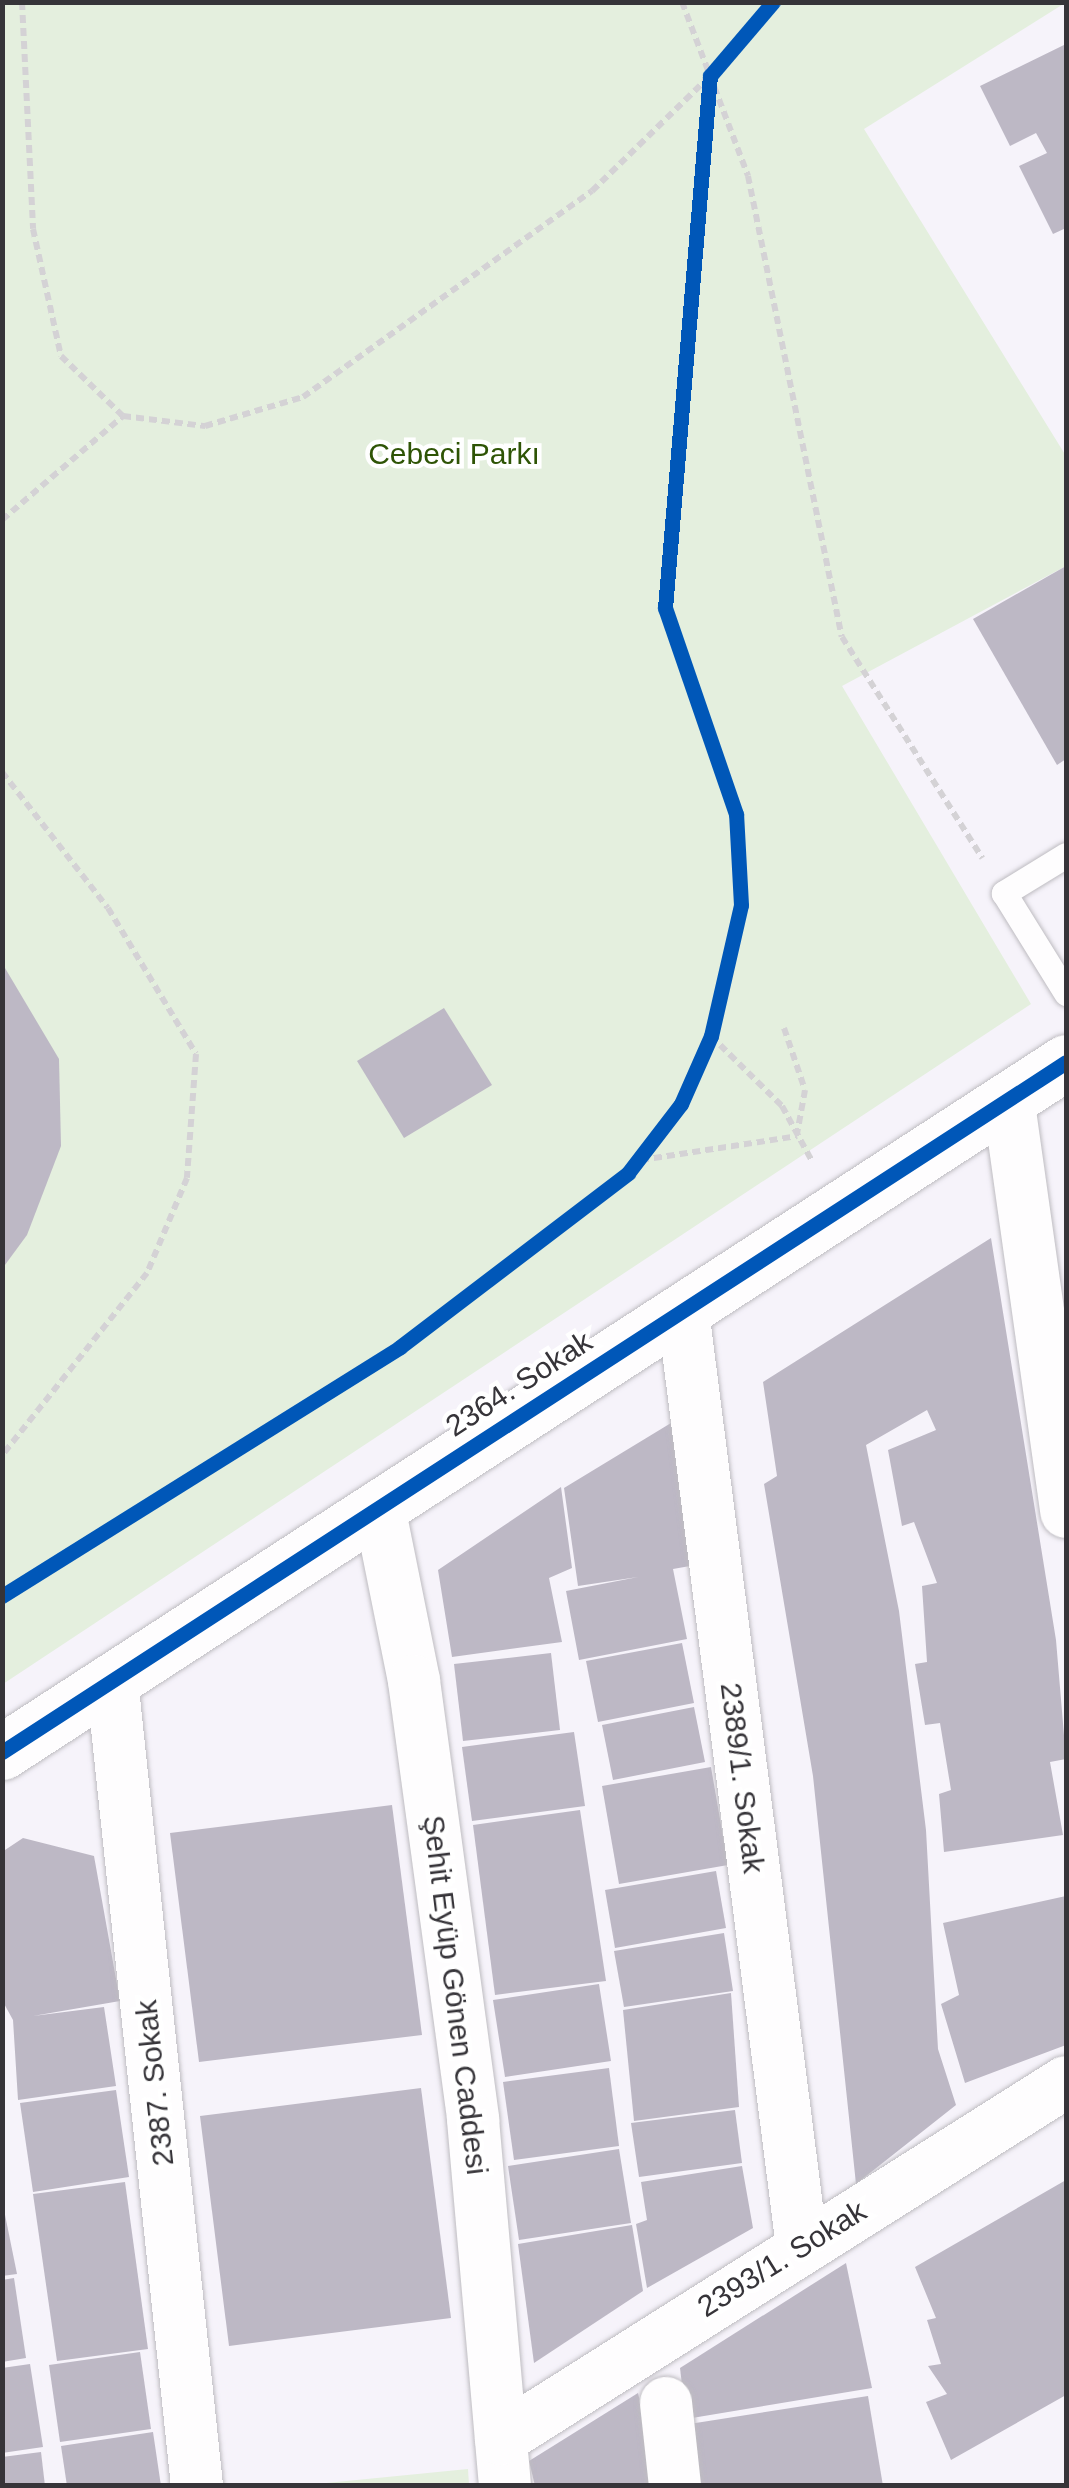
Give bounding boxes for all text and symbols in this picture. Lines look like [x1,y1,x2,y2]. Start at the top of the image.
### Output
park label: Cebeci Parkı [368,436,540,472]
street label: 2364. Sokak [439,1323,599,1445]
street label: 2389/1. Sokak [712,1681,772,1875]
street label: Şehit Eyüp Gönen Caddesi [415,1813,495,2177]
street label: 2387. Sokak [128,1998,182,2168]
street label: 2393/1. Sokak [691,2193,873,2325]

